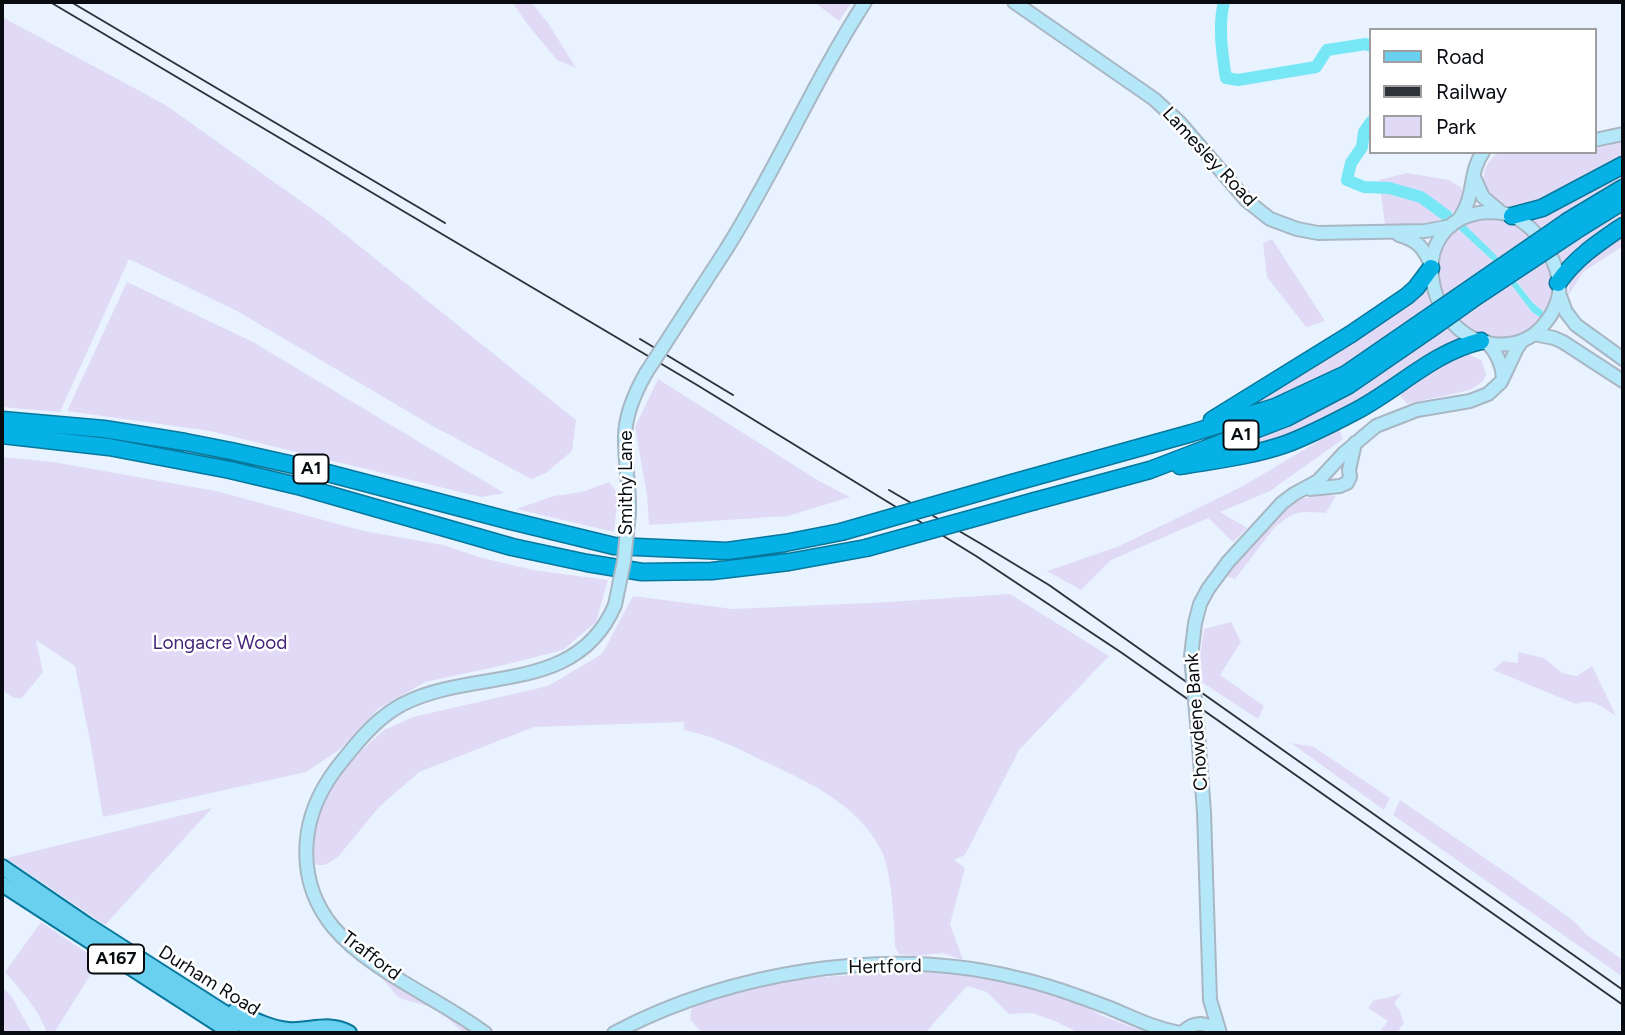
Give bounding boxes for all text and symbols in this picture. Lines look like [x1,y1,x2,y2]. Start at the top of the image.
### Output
legend [1370,28,1597,154]
text: Road [1436,44,1484,69]
text: Railway [1436,79,1507,104]
street label: Lamesley Road [1157,103,1261,211]
text: Park [1436,114,1476,139]
road number: A1 [1224,421,1258,450]
street label: Smithy Lane [615,430,637,536]
road number: A1 [294,454,328,484]
park label: Longacre Wood [153,632,287,654]
street label: Chowdene Bank [1181,652,1213,792]
street label: Trafford [337,926,405,986]
street label: Durham Road [154,941,264,1021]
road number: A167 [88,944,144,974]
street label: Hertford [848,955,922,979]

